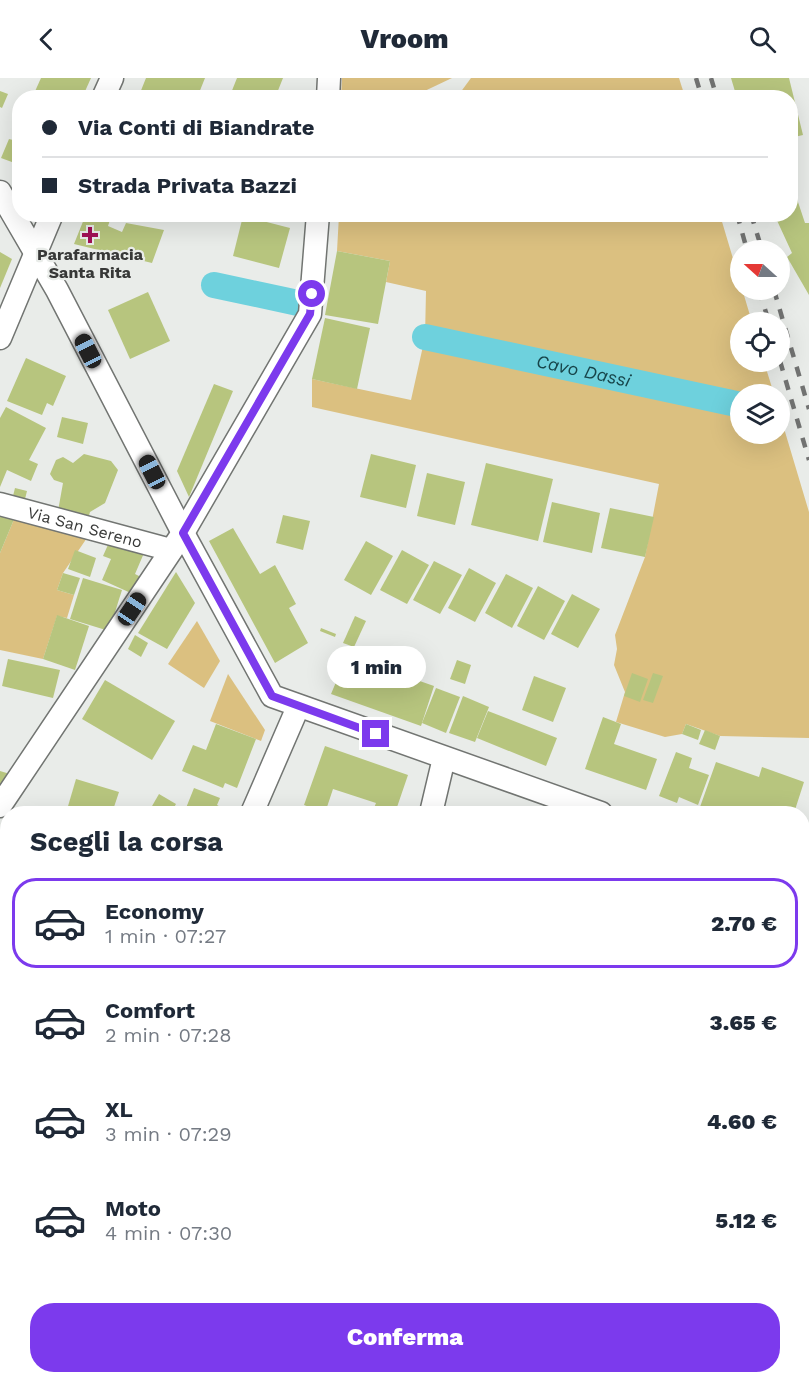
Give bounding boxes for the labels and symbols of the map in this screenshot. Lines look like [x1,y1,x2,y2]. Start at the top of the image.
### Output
marker: Parafarmacia Santa Rita [83,228,97,242]
north arrow [730,240,790,300]
place label: Parafarmacia Santa Rita [37,245,144,282]
route start [298,280,325,307]
car [72,331,104,371]
water label: Cavo Dassi [534,350,634,391]
car [136,452,168,492]
street label: Via San Sereno [25,503,144,552]
car [114,589,150,629]
callout: 1 min [326,647,425,689]
route end [362,720,389,747]

